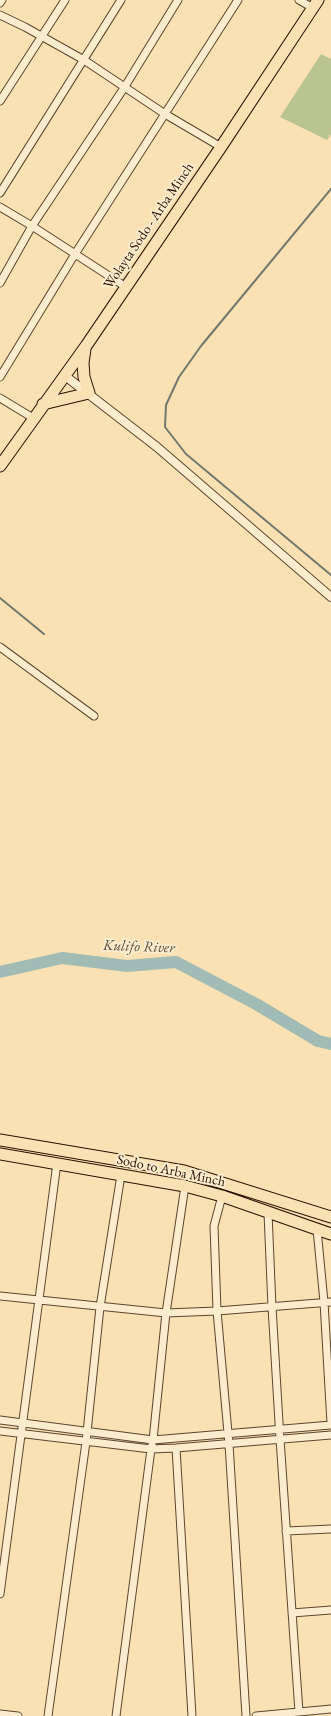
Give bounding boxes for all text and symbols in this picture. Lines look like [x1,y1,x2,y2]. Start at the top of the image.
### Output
street label: Wolayta Sodo - Arba Minch [100,160,198,292]
water label: Kulifo River [103,937,175,957]
street label: Sodo to Arba Minch [115,1151,227,1191]

